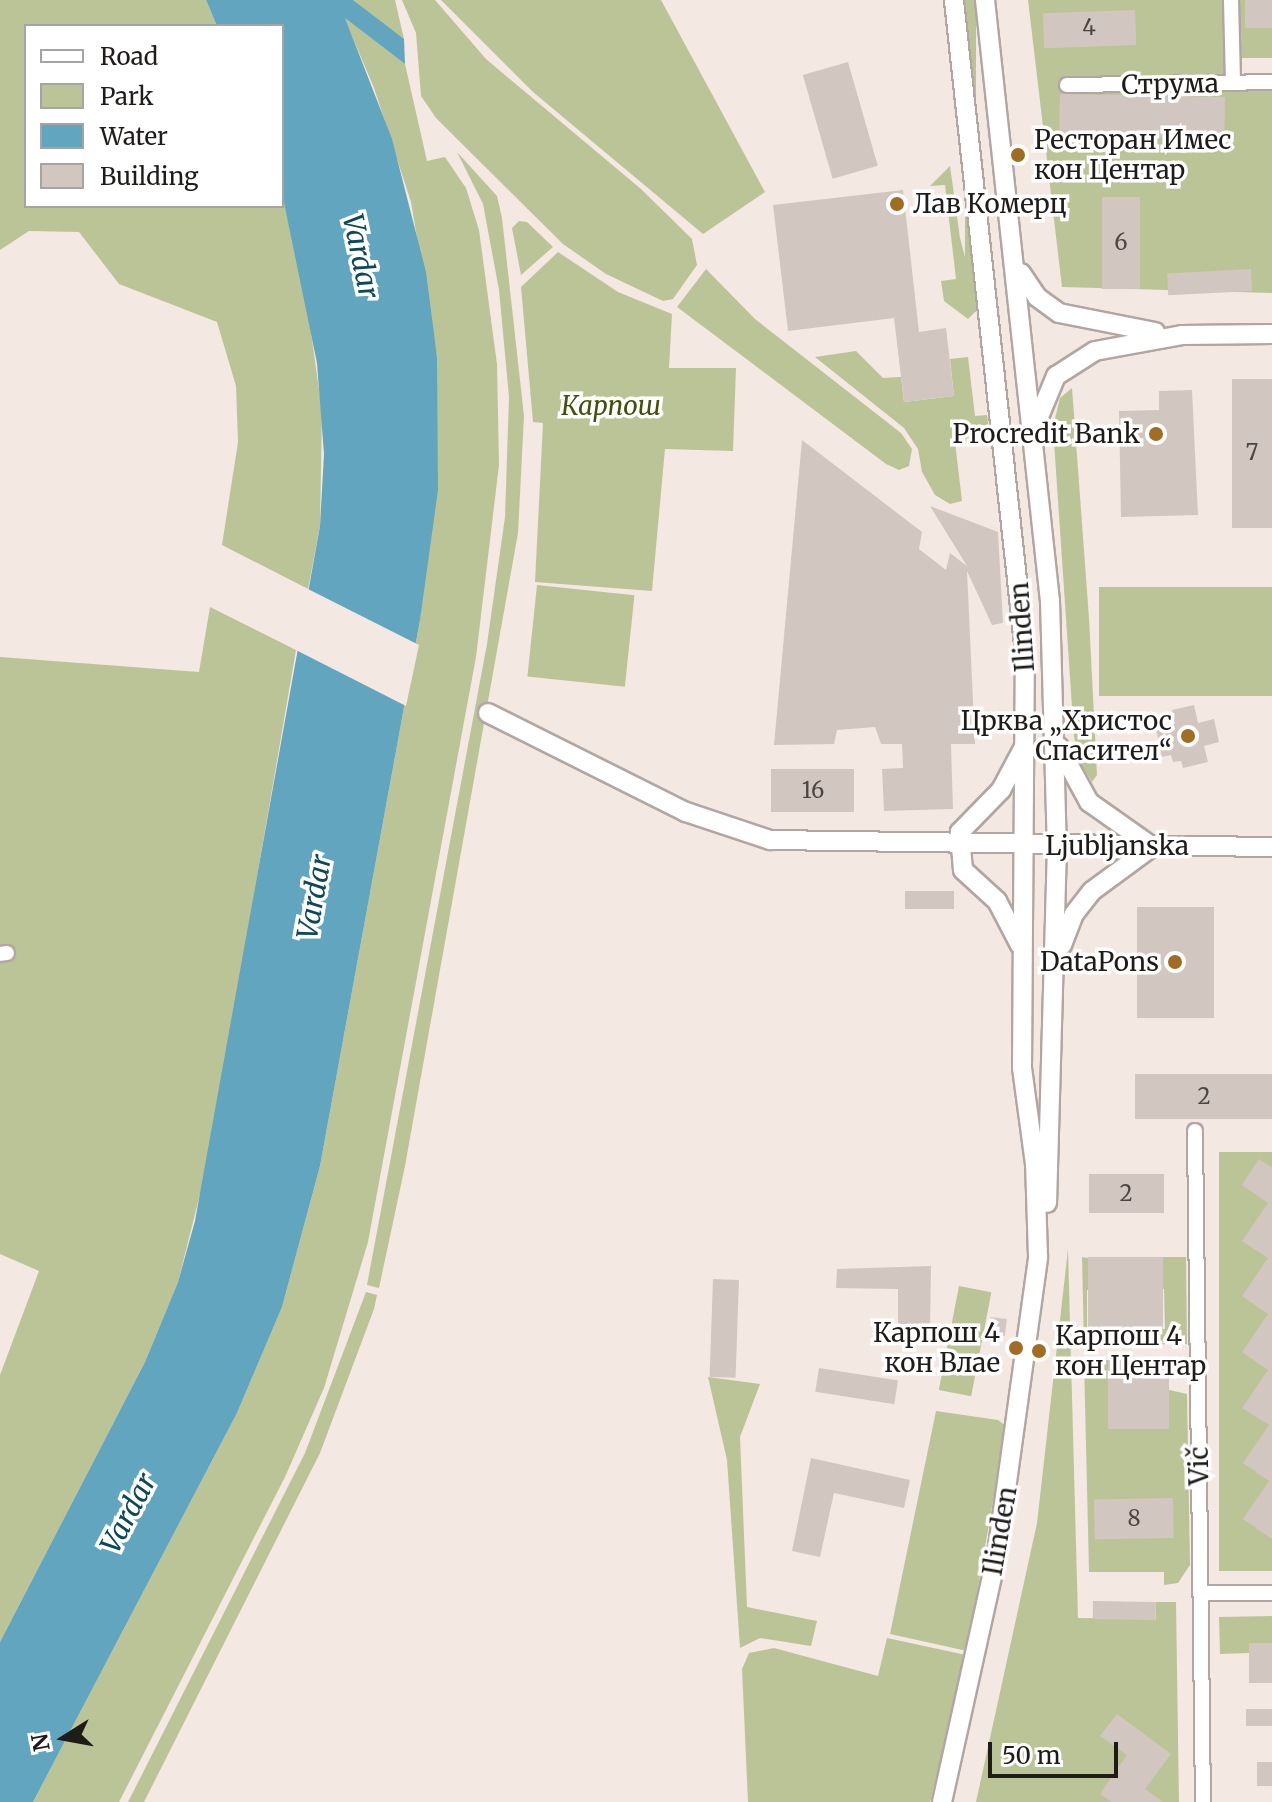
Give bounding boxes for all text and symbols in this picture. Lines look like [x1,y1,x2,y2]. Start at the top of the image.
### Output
house number: 4 [1082,15,1096,41]
legend [24,24,284,208]
text: Road [100,41,158,72]
street label: Струма [1121,68,1219,100]
text: Park [100,81,153,112]
text: Water [100,121,168,152]
place label: Ресторан Имес кон Центар [1034,124,1231,186]
marker: Ресторан Имес кон Центар [1009,146,1027,164]
text: Building [100,161,199,192]
place label: Лав Комерц [913,188,1067,220]
marker: Лав Комерц [888,195,906,213]
water label: Vardar [336,211,386,301]
house number: 6 [1114,230,1128,256]
park label: Карпош [561,390,661,422]
place label: Procredit Bank [953,418,1140,450]
marker: Procredit Bank [1147,425,1165,443]
house number: 7 [1246,440,1258,466]
street label: Ilinden [1003,581,1041,673]
place label: Црква „Христос Спасител“ [960,705,1172,766]
marker: Црква „Христос Спасител“ [1179,727,1197,745]
house number: 16 [802,778,824,804]
street label: Ljubljanska [1045,830,1189,862]
water label: Vardar [290,852,338,942]
place label: DataPons [1040,946,1159,978]
marker: DataPons [1166,953,1184,971]
house number: 2 [1197,1084,1211,1110]
house number: 2 [1119,1181,1133,1207]
place label: Карпош 4 кон Влае [873,1317,1000,1378]
place label: Карпош 4 кон Центар [1055,1320,1206,1382]
marker: Карпош 4 кон Влае [1007,1339,1025,1357]
marker: Карпош 4 кон Центар [1030,1342,1048,1360]
street label: Vič [1183,1446,1215,1486]
water label: Vardar [93,1467,163,1559]
street label: Ilinden [977,1484,1023,1578]
house number: 8 [1127,1506,1141,1532]
north arrow [24,1698,104,1778]
scale bar [992,1726,1122,1776]
text: N [25,1731,56,1754]
text: 50 m [1002,1740,1061,1771]

